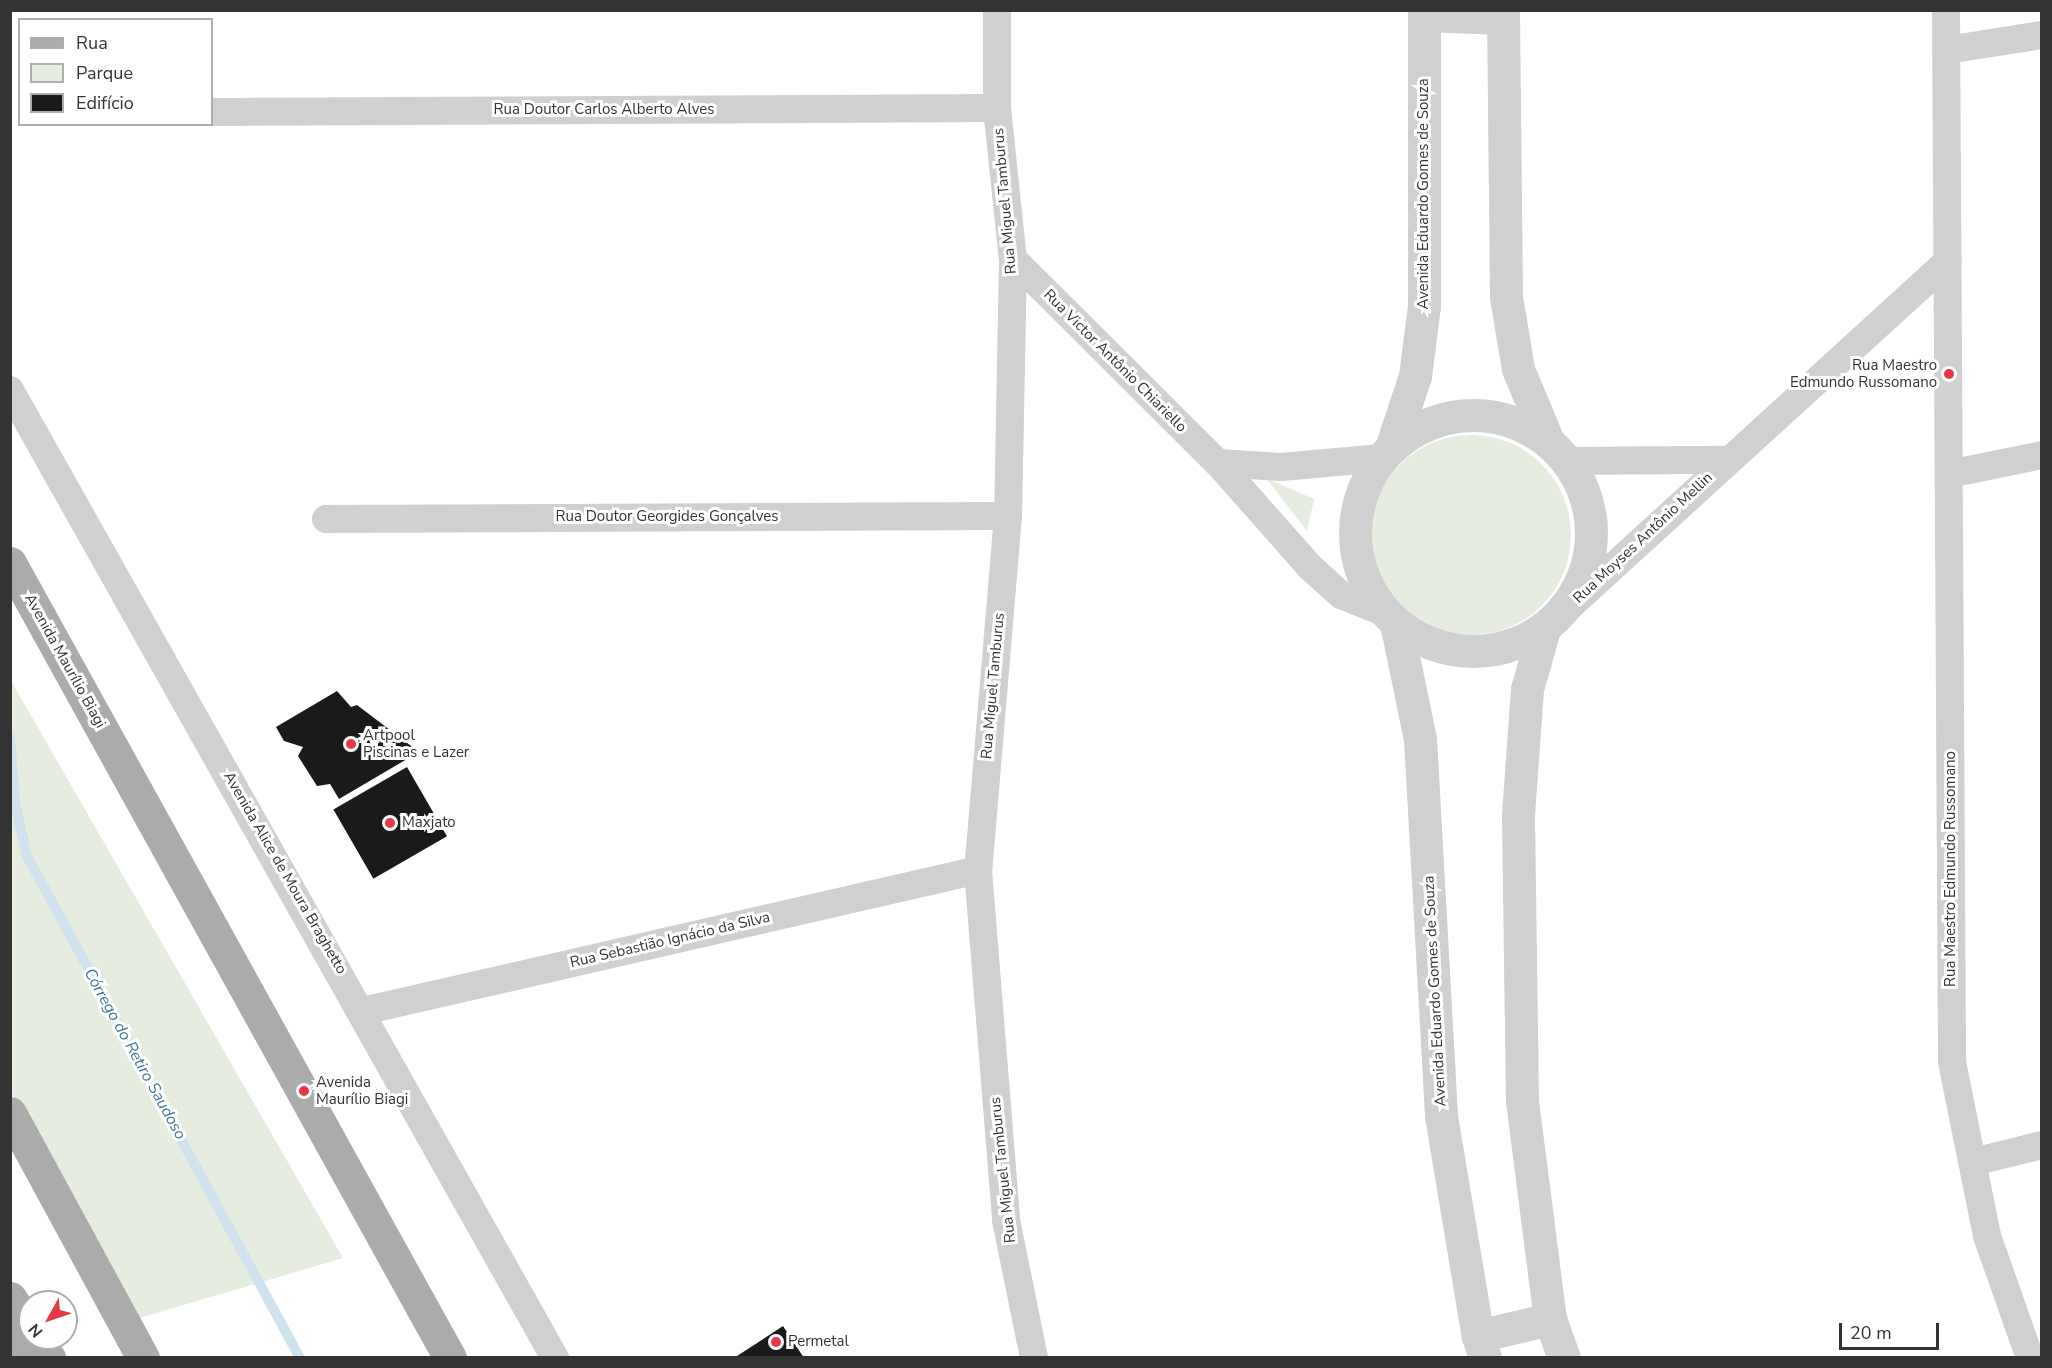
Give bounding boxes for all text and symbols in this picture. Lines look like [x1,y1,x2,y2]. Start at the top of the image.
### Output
legend [18,18,213,126]
text: Rua [76,31,108,55]
text: Parque [76,61,133,85]
street label: Avenida Eduardo Gomes de Souza [1415,78,1433,310]
text: Edifício [76,91,134,115]
street label: Rua Doutor Carlos Alberto Alves [493,101,715,119]
street label: Rua Miguel Tamburus [990,127,1020,275]
street label: Rua Victor Antônio Chiariello [1040,286,1190,436]
place label: Rua Maestro Edmundo Russomano [1790,356,1937,391]
marker: Rua Maestro Edmundo Russomano [1942,367,1956,381]
street label: Rua Moyses Antônio Mellin [1570,469,1716,607]
street label: Rua Doutor Georgides Gonçalves [555,508,779,526]
street label: Avenida Maurílio Biagi [21,591,109,731]
street label: Rua Miguel Tamburus [978,612,1008,760]
place label: Artpool Piscinas e Lazer [363,726,469,761]
marker: Artpool Piscinas e Lazer [344,737,358,751]
street label: Rua Maestro Edmundo Russomano [1942,751,1960,987]
street label: Avenida Alice de Moura Braghetto [220,769,350,977]
place label: Maxjato [402,814,456,832]
marker: Maxjato [383,816,397,830]
street label: Avenida Eduardo Gomes de Souza [1420,875,1450,1107]
street label: Rua Sebastião Ignácio da Silva [568,908,772,972]
water label: Córrego do Retiro Saudoso [80,965,190,1143]
place label: Avenida Maurílio Biagi [316,1073,408,1108]
marker: Avenida Maurílio Biagi [297,1084,311,1098]
street label: Rua Miguel Tamburus [986,1096,1020,1244]
north arrow [18,1290,78,1350]
scale bar [1842,1311,1942,1349]
text: N [23,1319,48,1342]
text: 20 m [1850,1321,1892,1345]
place label: Permetal [788,1333,849,1351]
marker: Permetal [769,1335,783,1349]

